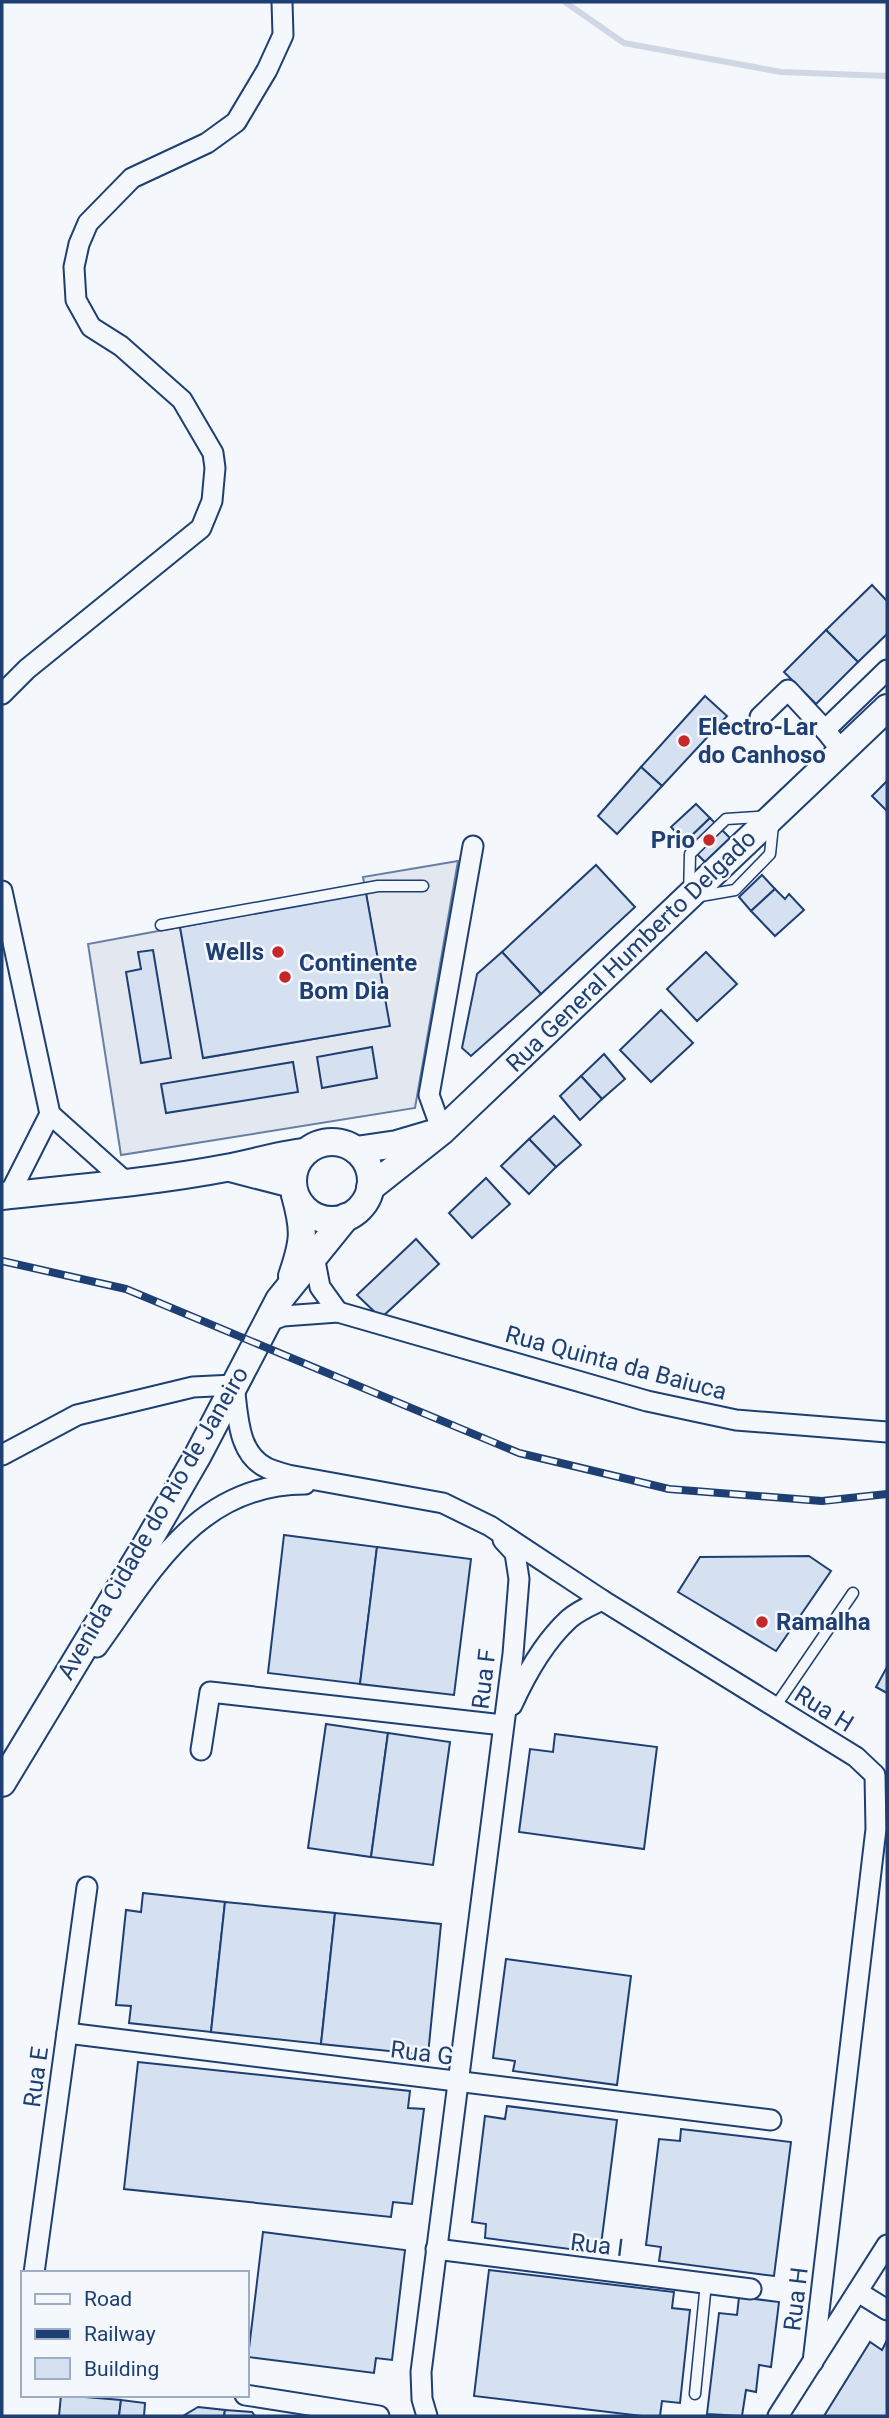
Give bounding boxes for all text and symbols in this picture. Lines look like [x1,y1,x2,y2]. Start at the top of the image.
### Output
place label: Electro-Lar do Canhoso [698,713,826,769]
marker: Electro-Lar do Canhoso [676,733,692,749]
street label: Rua General Humberto Delgado [500,824,762,1078]
place label: Prio [651,826,695,854]
marker: Prio [701,832,717,848]
place label: Wells [205,938,264,966]
marker: Wells [270,944,286,960]
place label: Continente Bom Dia [299,949,417,1005]
marker: Continente Bom Dia [277,969,293,985]
street label: Rua Quinta da Baiuca [502,1320,730,1406]
street label: Avenida Cidade do Rio de Janeiro [52,1362,254,1684]
place label: Ramalha [776,1608,871,1636]
marker: Ramalha [754,1614,770,1630]
street label: Rua F [466,1647,502,1711]
street label: Rua H [789,1680,859,1738]
street label: Rua G [389,2035,455,2071]
street label: Rua E [18,2045,54,2109]
street label: Rua I [569,2228,625,2262]
street label: Rua H [778,2265,814,2333]
legend [21,2271,248,2397]
text: Road [84,2287,132,2311]
text: Railway [84,2322,156,2346]
text: Building [84,2357,159,2381]

